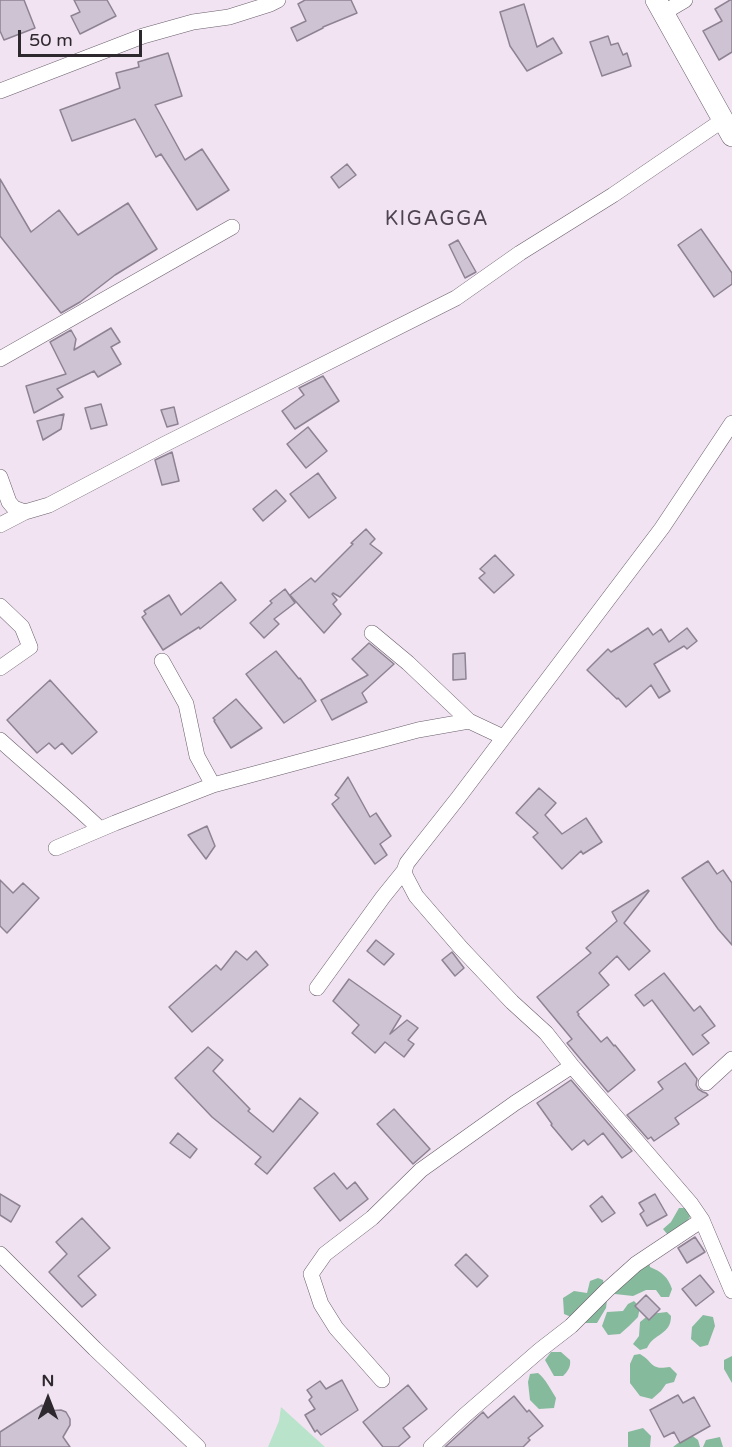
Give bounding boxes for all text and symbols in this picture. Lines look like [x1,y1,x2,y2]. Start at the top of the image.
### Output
scale bar [21,18,146,56]
text: 50 m [29,29,73,51]
district label: KIGAGGA [385,208,489,232]
north arrow [18,1369,78,1429]
text: N [42,1371,54,1391]

